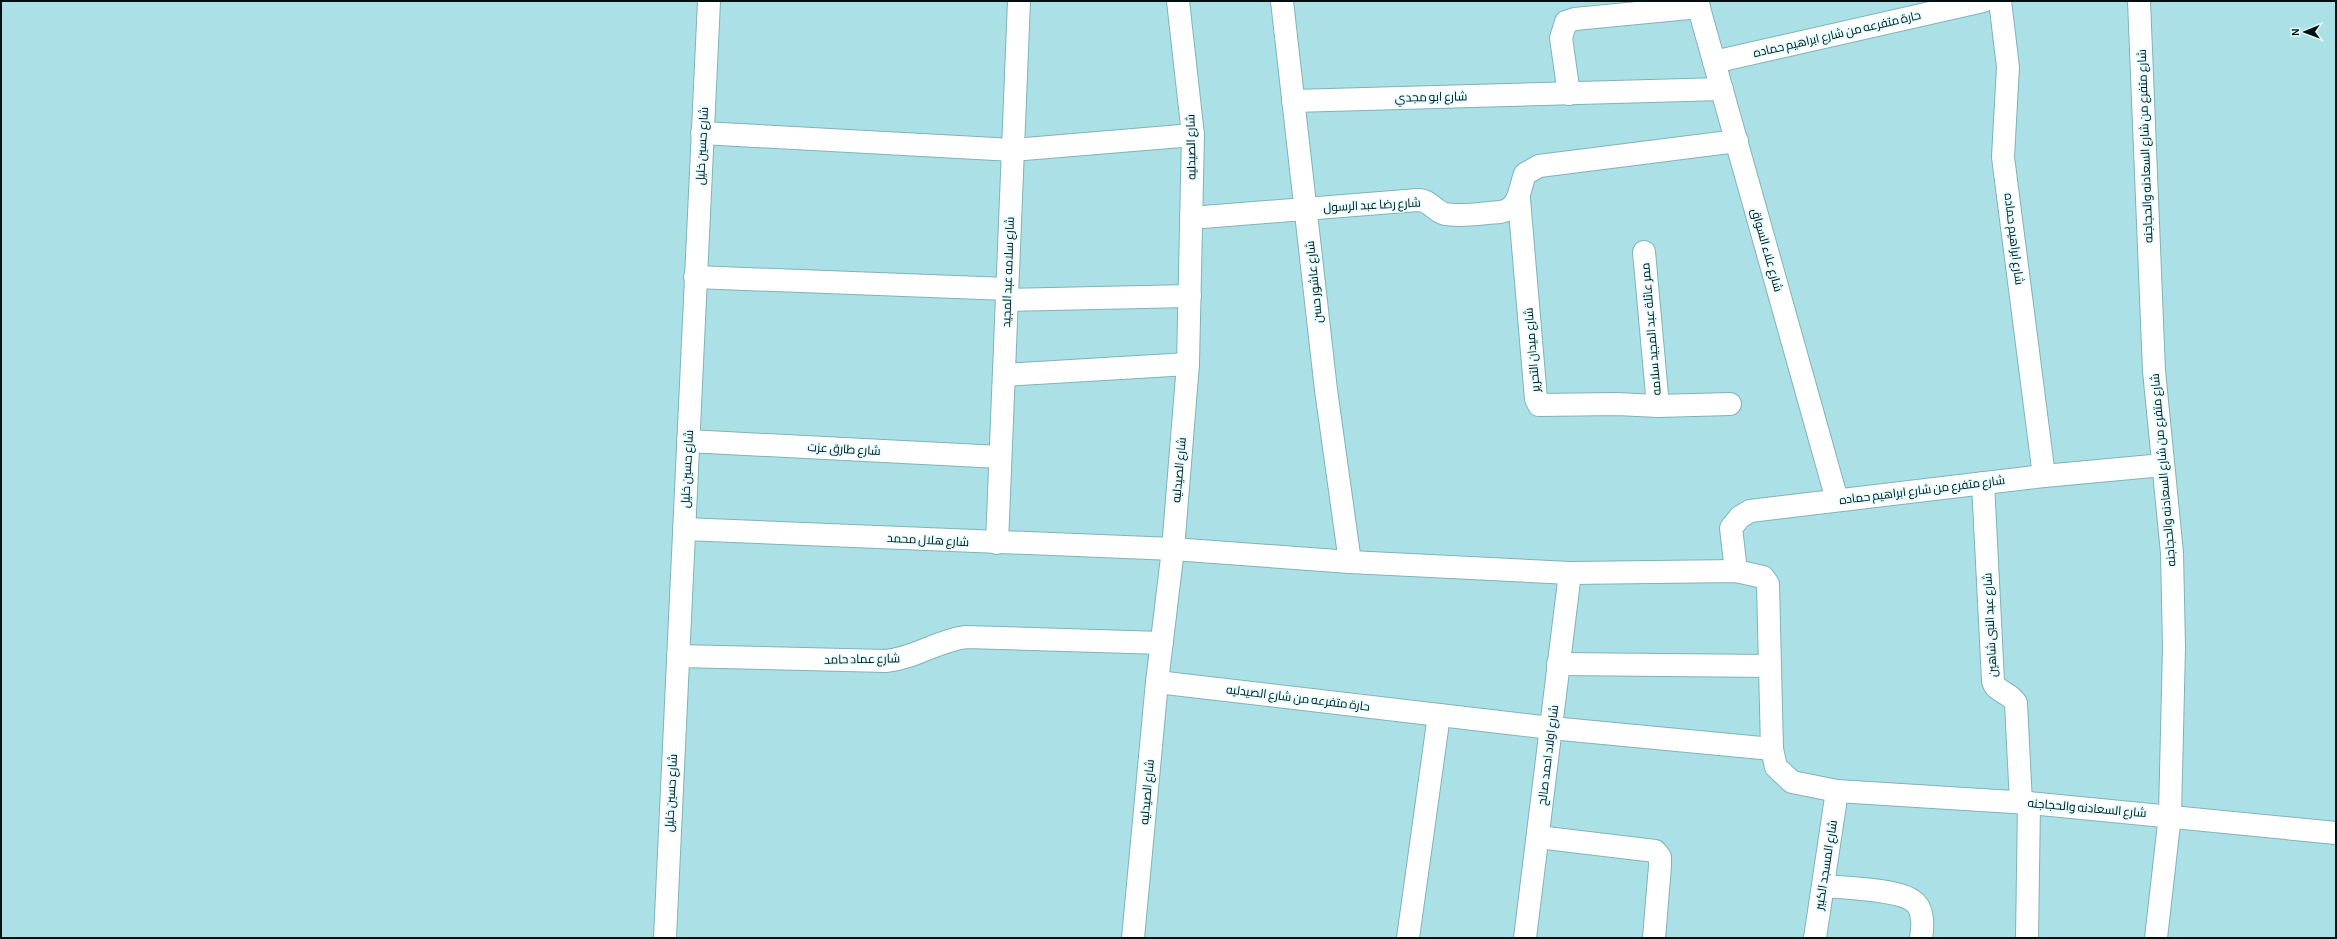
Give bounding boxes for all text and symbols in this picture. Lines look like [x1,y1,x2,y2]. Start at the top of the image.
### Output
street label: حارة متفرعه من شارع ابراهيم حماده [1752,9,1922,61]
north arrow [2285,12,2325,52]
text: N [2290,28,2301,36]
street label: شارع متفرع من شارع السعادنه والحجاجنه [2136,49,2156,243]
street label: شارع ابو مجدي [1395,90,1468,108]
street label: شارع حسين خليل [694,106,712,186]
street label: شارع الصيدليه [1184,114,1200,180]
street label: شارع ابراهيم حماده [2000,192,2026,286]
street label: شارع رضا عبد الرسول [1323,196,1421,216]
street label: شارع علاء السواق [1747,207,1785,294]
street label: شارع سلامه عبد المجيد [1000,216,1018,328]
street label: شارع عاشور حسن [1304,240,1326,324]
street label: ممر عائلة عبد المجيد سلامه [1639,262,1664,396]
street label: شارع ميدان التحرير [1522,307,1544,394]
street label: شارع متفرع من شارع السعادنه والحجاجنه [2149,373,2179,567]
street label: شارع حسين خليل [679,429,697,509]
street label: شارع الصيدليه [1170,437,1190,503]
street label: شارع طارق عزت [807,441,881,459]
street label: شارع متفرع من شارع ابراهيم حماده [1838,474,2006,508]
street label: شارع هلال محمد [887,532,969,550]
street label: شارع عبد النبى شاهين [1981,572,2001,678]
street label: شارع عماد حامد [824,652,900,668]
street label: حارة متفرعه من شارع الصيدليه [1225,683,1371,715]
street label: شارع اولاد احمد صالح [1536,704,1562,806]
street label: شارع حسين خليل [663,753,681,833]
street label: شارع الصيدليه [1138,759,1158,825]
street label: شارع السعادنه والحجاجنه [2027,797,2147,821]
street label: شارع المسجد الكبير [1813,819,1841,912]

